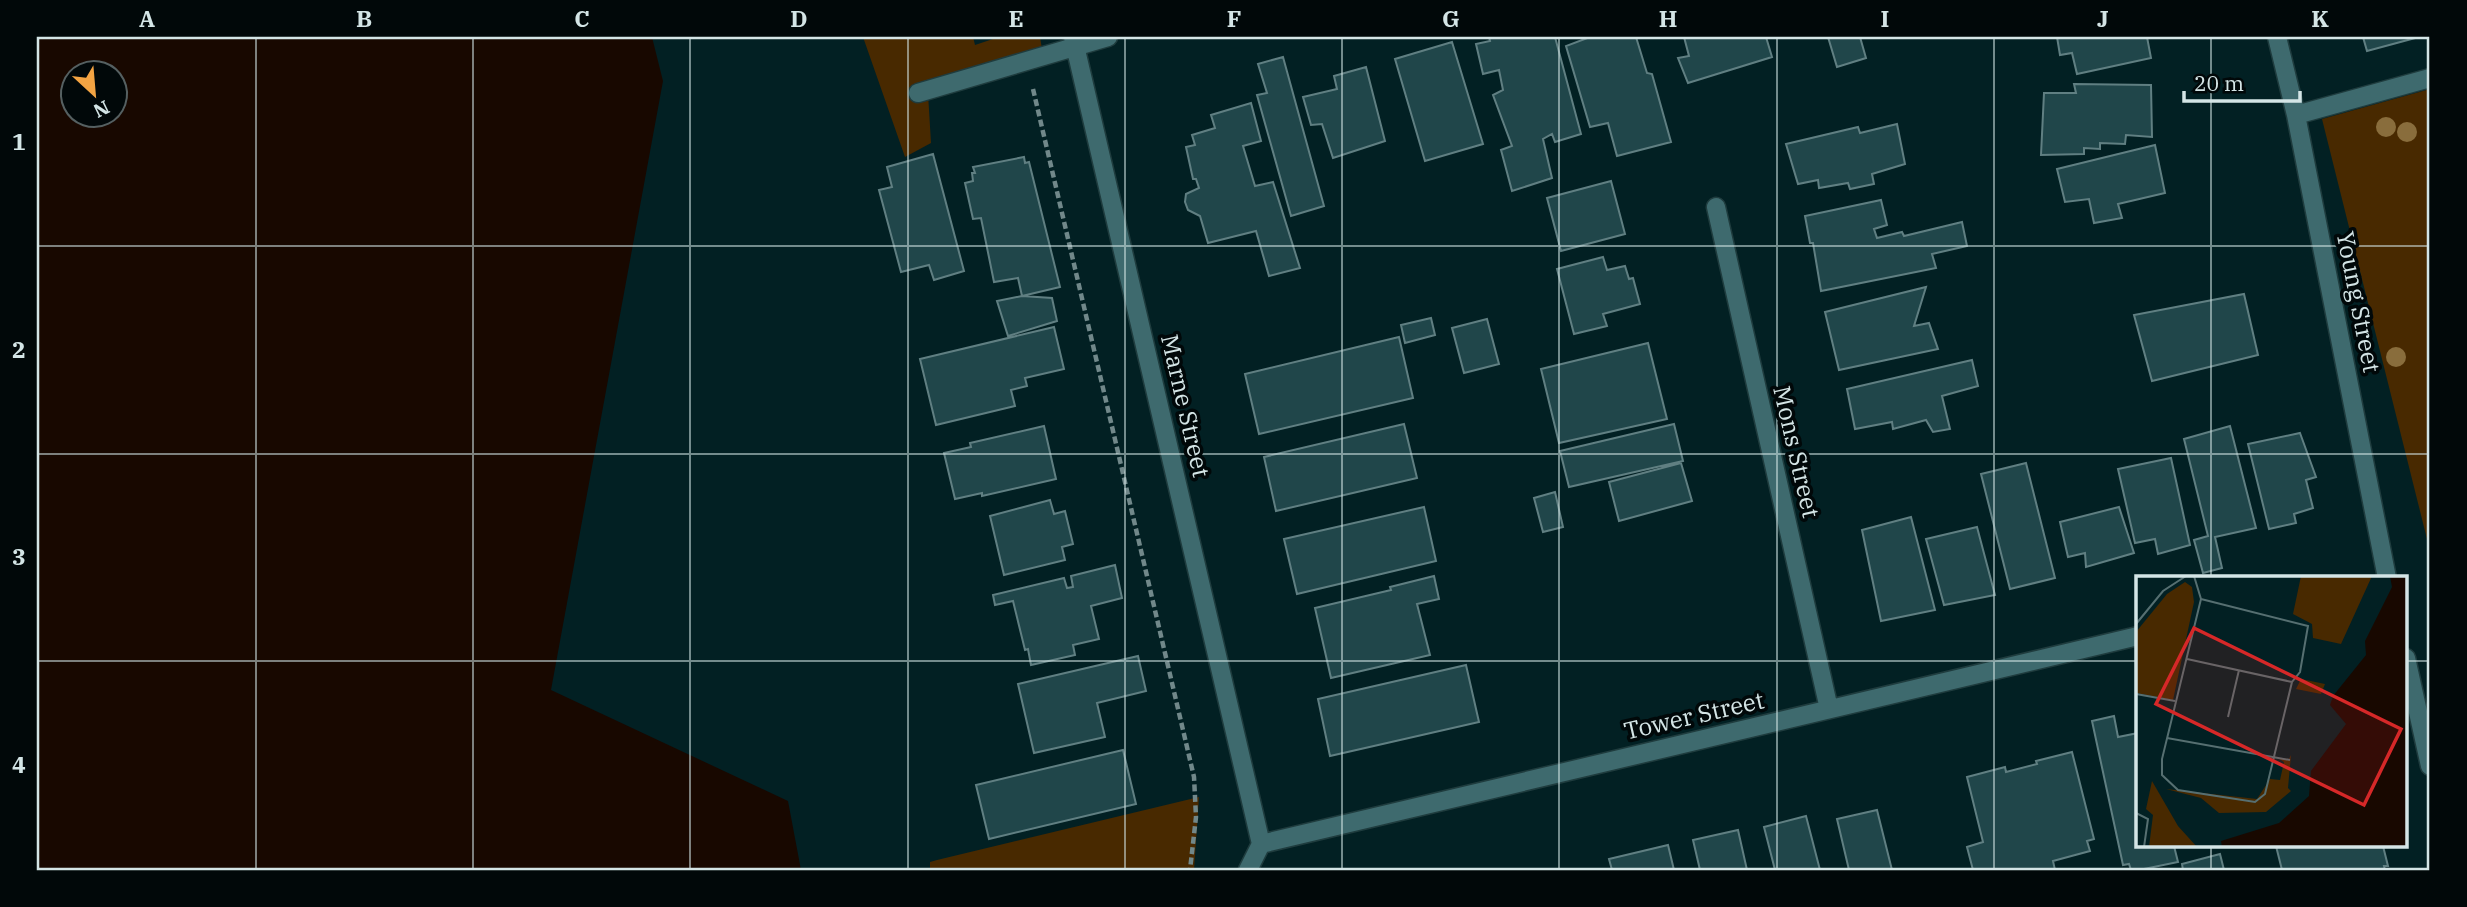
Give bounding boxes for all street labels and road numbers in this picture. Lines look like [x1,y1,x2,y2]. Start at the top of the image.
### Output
street label: Young Street [2330,228,2388,375]
street label: Marne Street [1154,331,1218,480]
street label: Mons Street [1766,383,1828,521]
street label: Tower Street [1621,683,1767,747]

